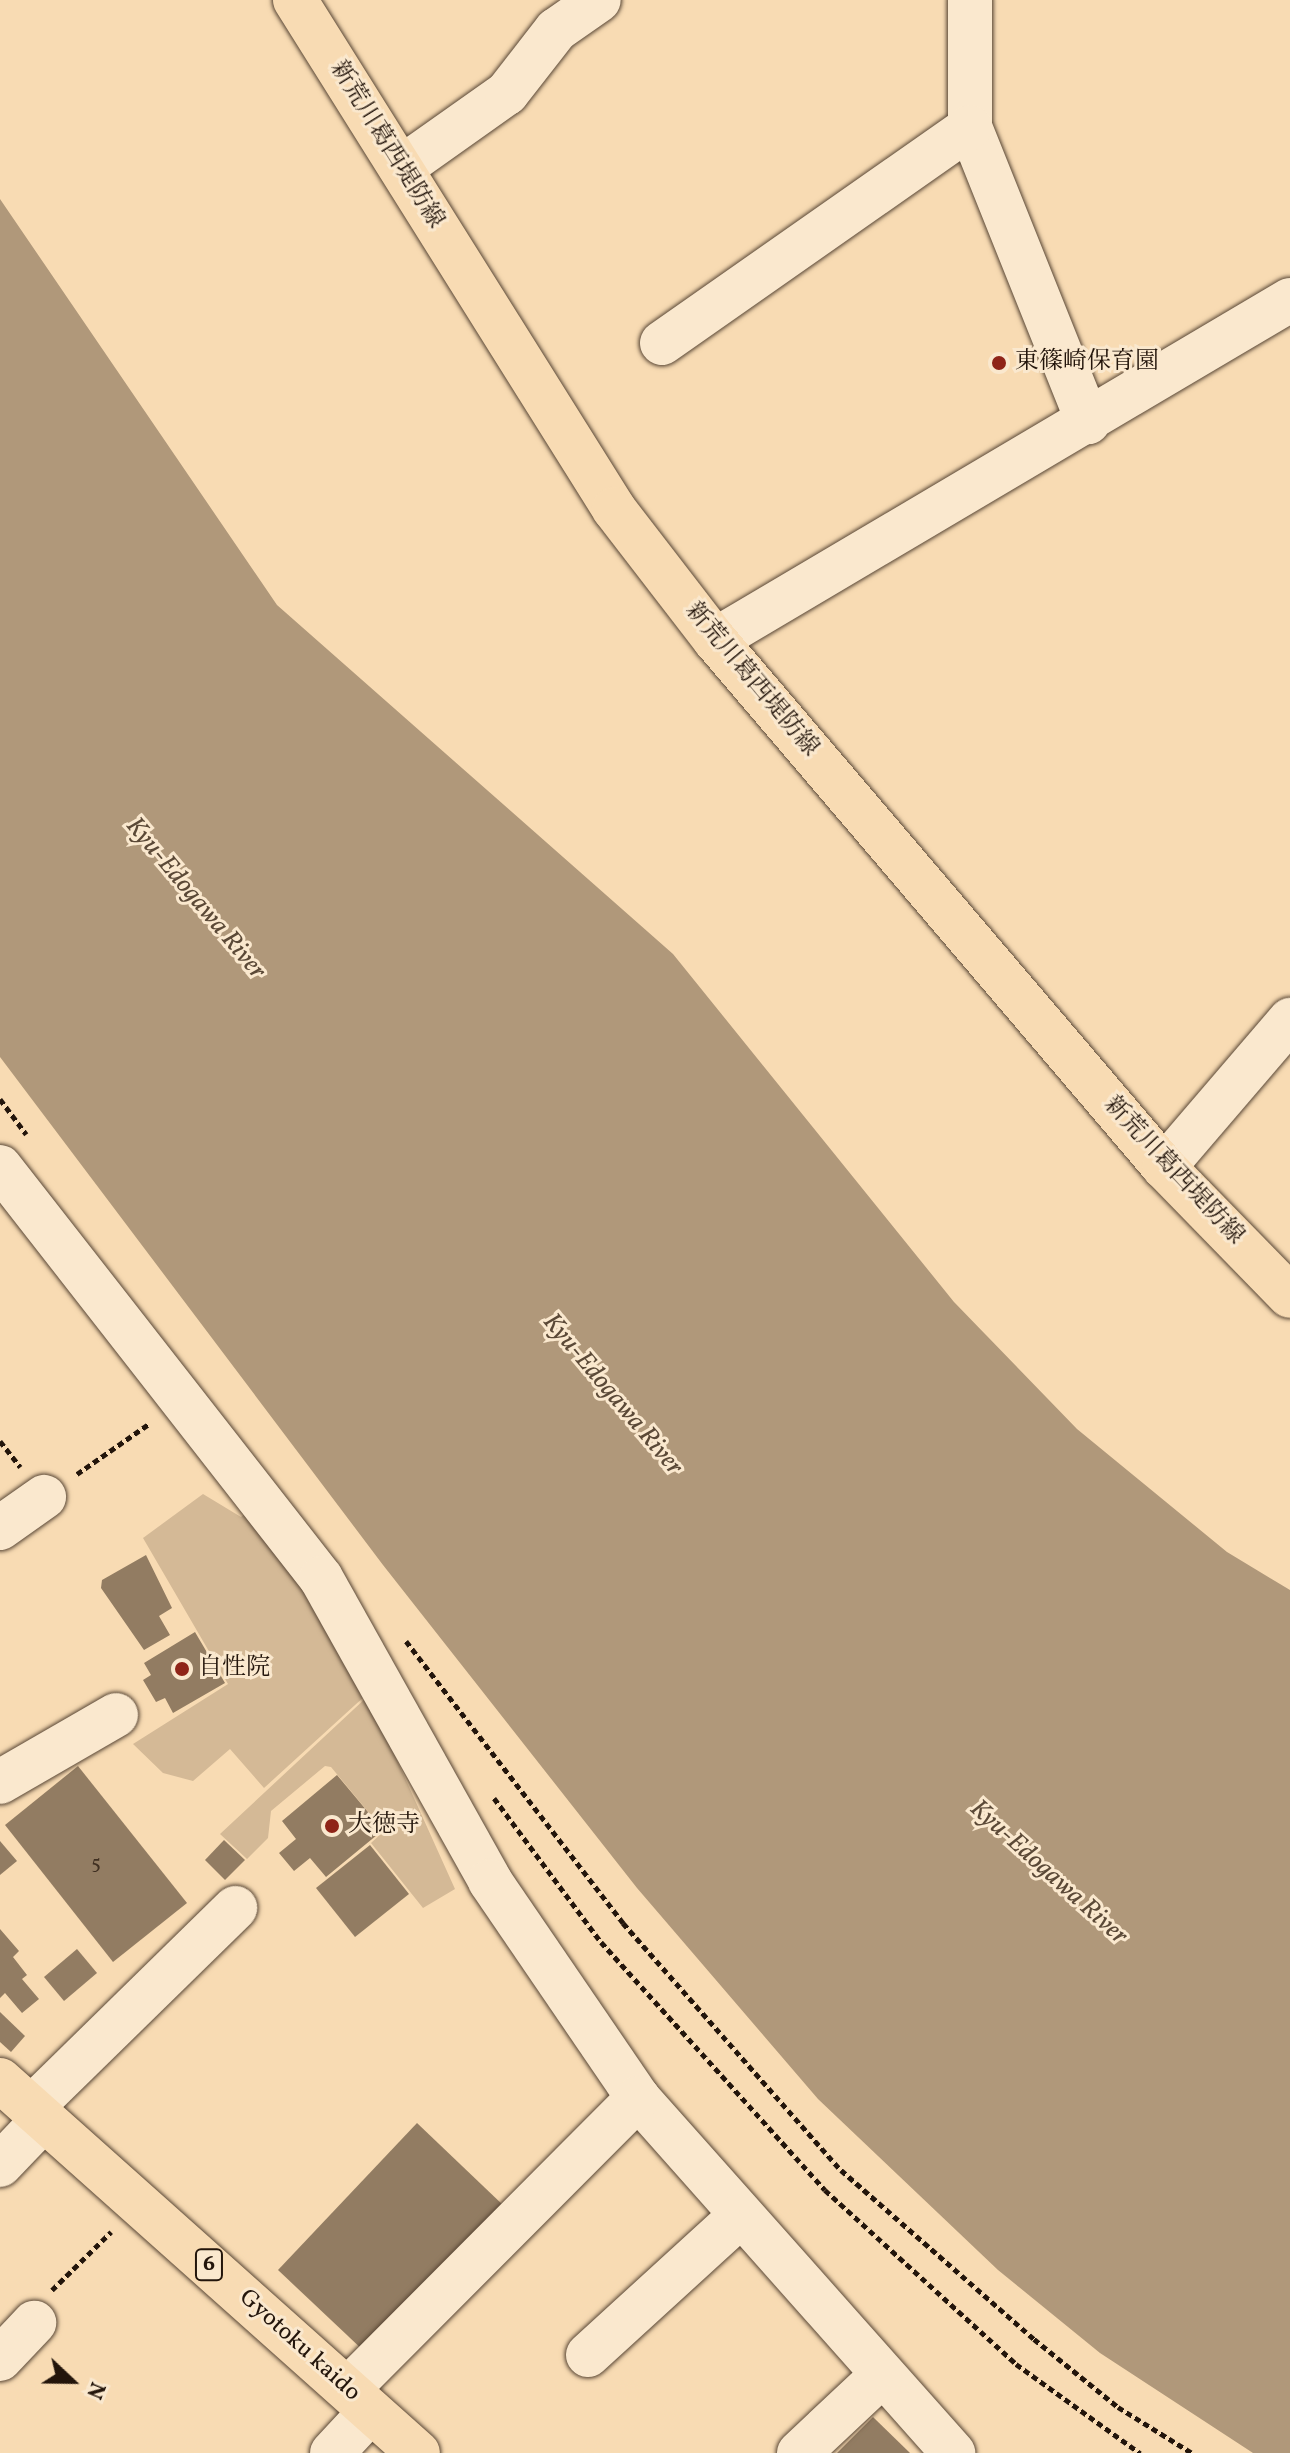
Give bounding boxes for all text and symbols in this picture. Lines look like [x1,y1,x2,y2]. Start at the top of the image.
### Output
street label: 新荒川葛西堤防線 [323,56,449,234]
place label: 東篠崎保育園 [1015,349,1159,377]
marker: 東篠崎保育園 [990,354,1008,372]
street label: 新荒川葛西堤防線 [678,597,824,763]
water label: Kyu-Edogawa River [118,812,272,986]
street label: 新荒川葛西堤防線 [1097,1091,1249,1251]
water label: Kyu-Edogawa River [535,1308,689,1482]
place label: 自性院 [198,1655,270,1683]
marker: 自性院 [173,1660,191,1678]
water label: Kyu-Edogawa River [962,1794,1134,1952]
place label: 大徳寺 [348,1812,420,1840]
marker: 大徳寺 [323,1817,341,1835]
house number: 5 [91,1852,101,1876]
road number: 6 [193,2247,225,2283]
street label: Gyotoku kaido [232,2284,366,2408]
north arrow [32,2341,112,2421]
text: N [77,2377,112,2403]

